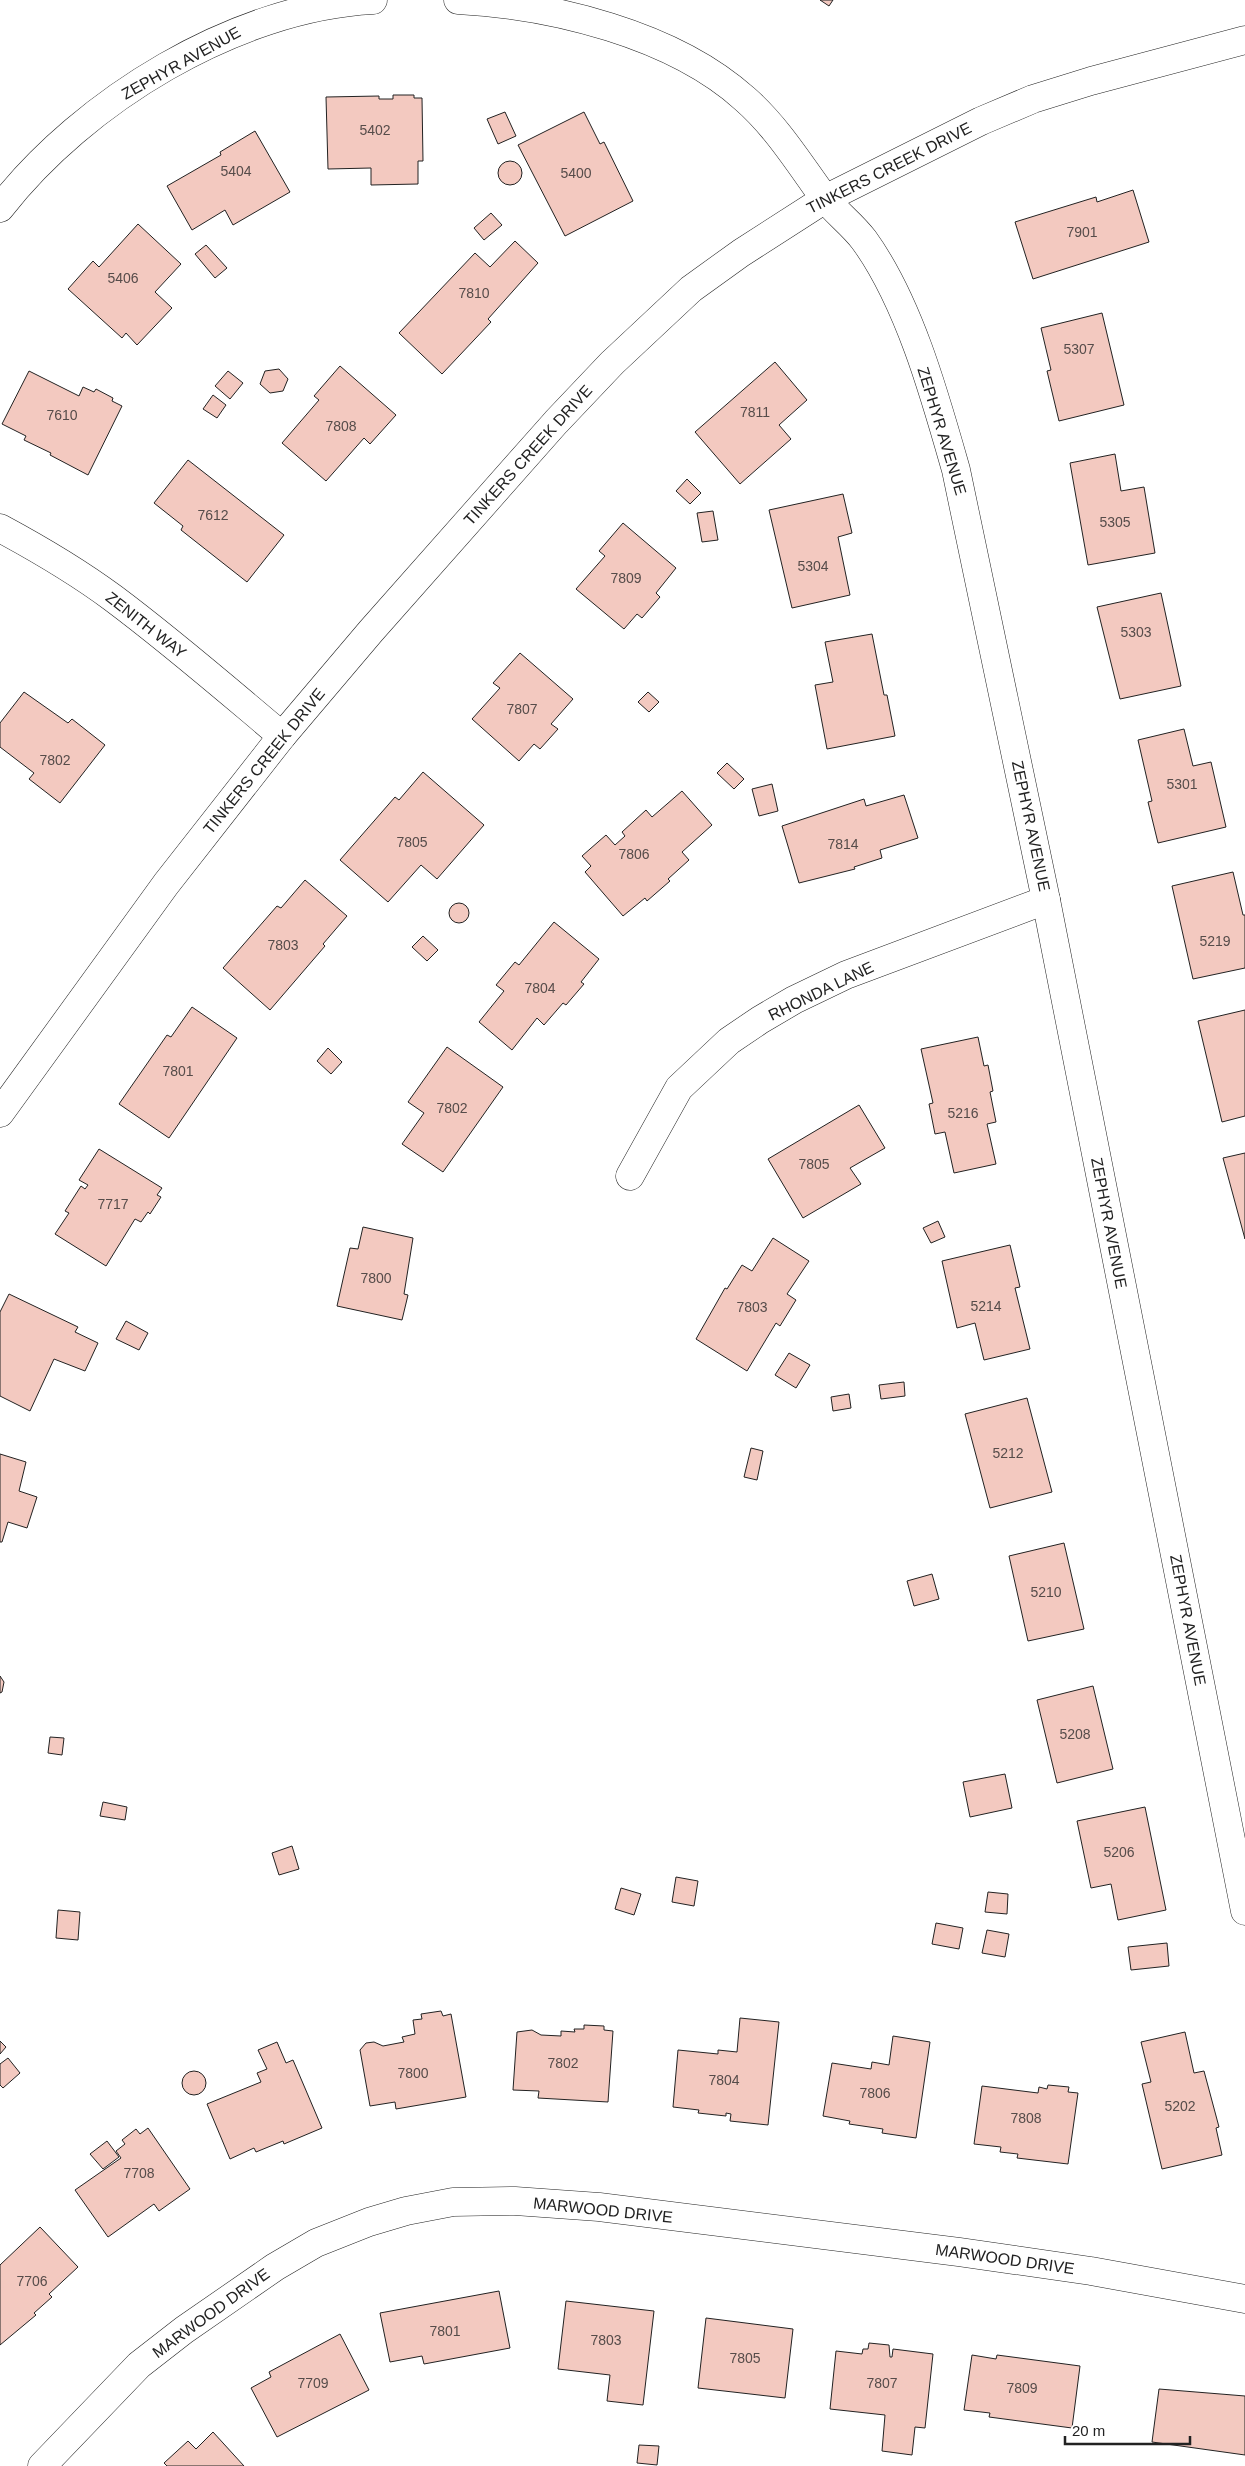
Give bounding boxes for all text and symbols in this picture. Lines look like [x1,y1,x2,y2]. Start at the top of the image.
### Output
street label: ZEPHYR AVENUE [119,23,243,103]
street label: TINKERS CREEK DRIVE [804,119,974,217]
house number: 5402 [359,122,391,138]
house number: 5404 [220,163,252,179]
house number: 5400 [560,165,592,181]
house number: 7901 [1066,224,1098,240]
house number: 5406 [107,270,139,286]
house number: 7810 [458,285,490,301]
house number: 5307 [1063,341,1095,357]
street label: ZEPHYR AVENUE [914,365,970,497]
street label: TINKERS CREEK DRIVE [461,382,595,528]
house number: 7811 [740,404,770,420]
house number: 7610 [46,407,78,423]
house number: 7808 [325,418,357,434]
house number: 7612 [197,507,229,523]
house number: 5305 [1099,514,1131,530]
house number: 5304 [797,558,829,574]
house number: 7809 [610,570,642,586]
street label: ZENITH WAY [103,588,190,662]
house number: 5303 [1120,624,1152,640]
street label: TINKERS CREEK DRIVE [200,685,328,837]
house number: 7807 [506,701,538,717]
house number: 7802 [39,752,71,768]
street label: ZEPHYR AVENUE [1009,759,1053,893]
house number: 5301 [1166,776,1198,792]
house number: 7805 [396,834,428,850]
house number: 7814 [827,836,859,852]
house number: 7806 [618,846,650,862]
house number: 5219 [1199,933,1231,949]
house number: 7803 [267,937,299,953]
street label: RHONDA LANE [766,958,876,1024]
house number: 7804 [524,980,556,996]
house number: 7801 [162,1063,194,1079]
house number: 7802 [436,1100,468,1116]
house number: 5216 [947,1105,979,1121]
house number: 7805 [798,1156,830,1172]
street label: ZEPHYR AVENUE [1088,1156,1130,1290]
house number: 7717 [97,1196,129,1212]
house number: 7800 [360,1270,392,1286]
house number: 5214 [970,1298,1002,1314]
house number: 7803 [736,1299,768,1315]
house number: 5212 [992,1445,1024,1461]
street label: ZEPHYR AVENUE [1167,1553,1209,1687]
house number: 5210 [1030,1584,1062,1600]
house number: 5208 [1059,1726,1091,1742]
house number: 5206 [1103,1844,1135,1860]
house number: 7802 [547,2055,579,2071]
house number: 7800 [397,2065,429,2081]
house number: 7804 [708,2072,740,2088]
house number: 7806 [859,2085,891,2101]
house number: 5202 [1164,2098,1196,2114]
house number: 7808 [1010,2110,1042,2126]
house number: 7708 [123,2165,155,2181]
street label: MARWOOD DRIVE [532,2194,674,2226]
street label: MARWOOD DRIVE [934,2241,1076,2277]
street label: MARWOOD DRIVE [149,2265,273,2361]
house number: 7706 [16,2273,48,2289]
house number: 7801 [429,2323,461,2339]
house number: 7803 [590,2332,622,2348]
house number: 7805 [729,2350,761,2366]
house number: 7709 [297,2375,329,2391]
house number: 7807 [866,2375,898,2391]
house number: 7809 [1006,2380,1038,2396]
scale bar [1065,2414,1190,2446]
text: 20 m [1072,2422,1105,2439]

